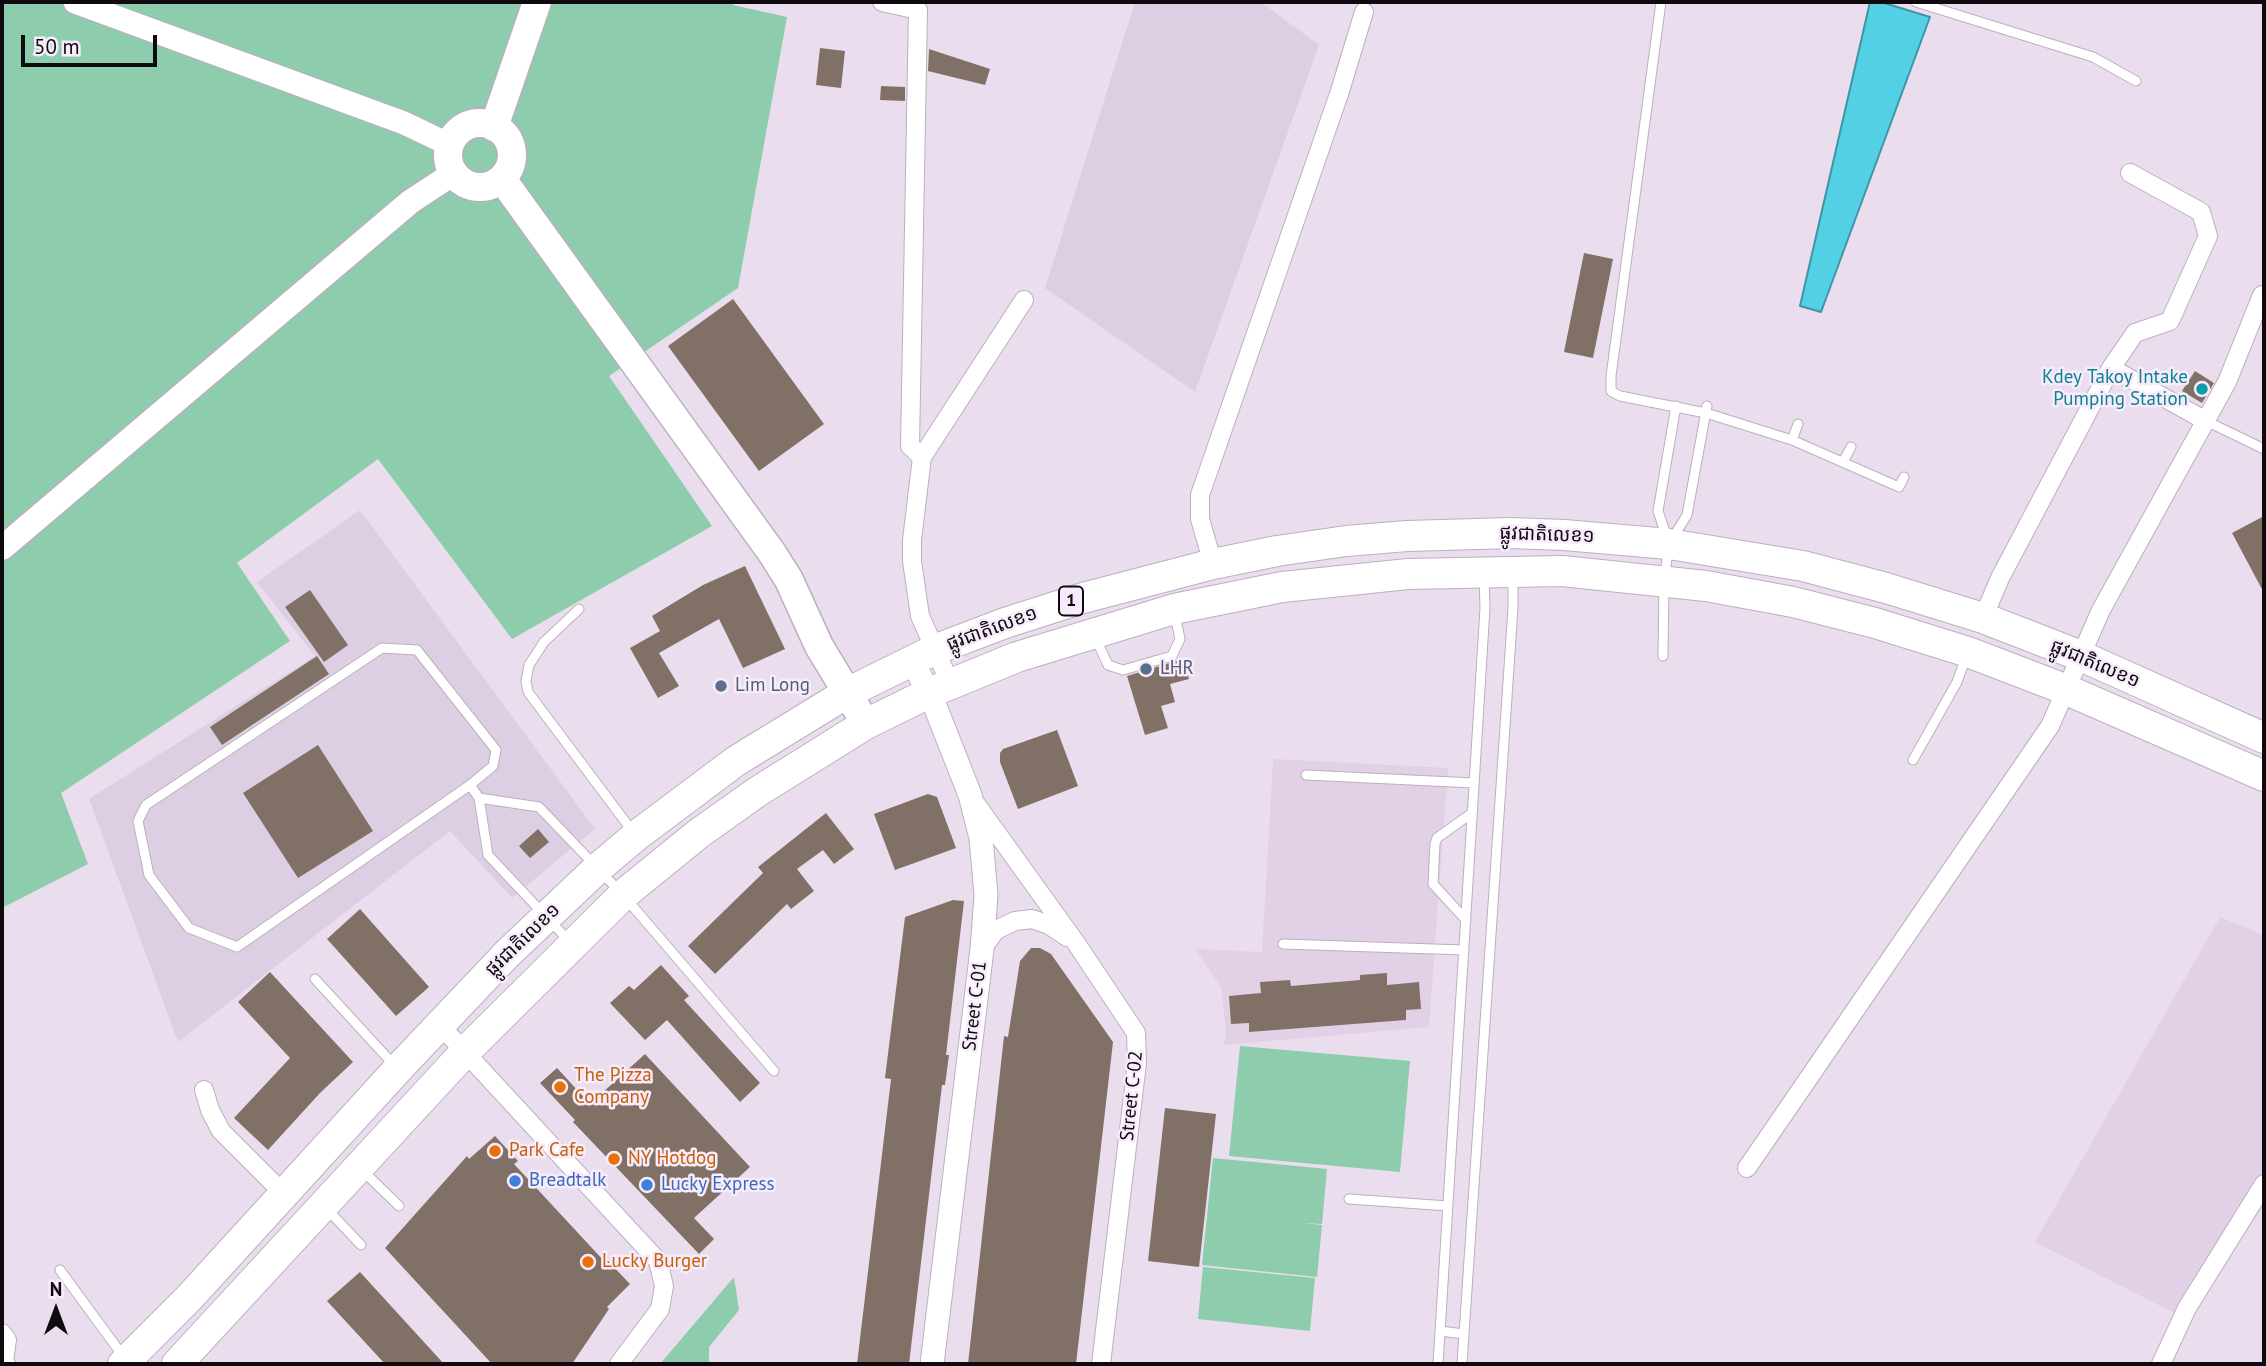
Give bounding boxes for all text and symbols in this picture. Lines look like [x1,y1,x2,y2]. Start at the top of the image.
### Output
scale bar [24,21,161,65]
text: 50 m [34,33,80,60]
place label: Kdey Takoy Intake Pumping Station [2042,367,2188,411]
marker: Kdey Takoy Intake Pumping Station [2194,381,2210,397]
street label: ផ្លូវជាតិលេខ១ [1499,522,1595,548]
road number: 1 [1059,586,1083,616]
street label: ផ្លូវជាតិលេខ១ [943,602,1041,656]
street label: ផ្លូវជាតិលេខ១ [2047,635,2143,693]
place label: LHR [1160,658,1194,680]
marker: LHR [1138,661,1154,677]
place label: Lim Long [735,675,810,697]
marker: Lim Long [713,678,729,694]
street label: ផ្លូវជាតិលេខ១ [481,899,565,981]
street label: Street C-01 [958,960,992,1052]
street label: Street C-02 [1116,1050,1148,1142]
place label: The Pizza Company [574,1065,652,1109]
marker: The Pizza Company [552,1079,568,1095]
place label: Park Cafe [509,1140,584,1162]
marker: Park Cafe [487,1143,503,1159]
place label: NY Hotdog [628,1148,716,1170]
marker: NY Hotdog [606,1151,622,1167]
place label: Breadtalk [529,1170,606,1192]
marker: Breadtalk [507,1173,523,1189]
place label: Lucky Express [661,1174,775,1196]
marker: Lucky Express [639,1177,655,1193]
place label: Lucky Burger [602,1251,707,1273]
marker: Lucky Burger [580,1254,596,1270]
north arrow [21,1275,91,1345]
text: N [50,1277,62,1301]

